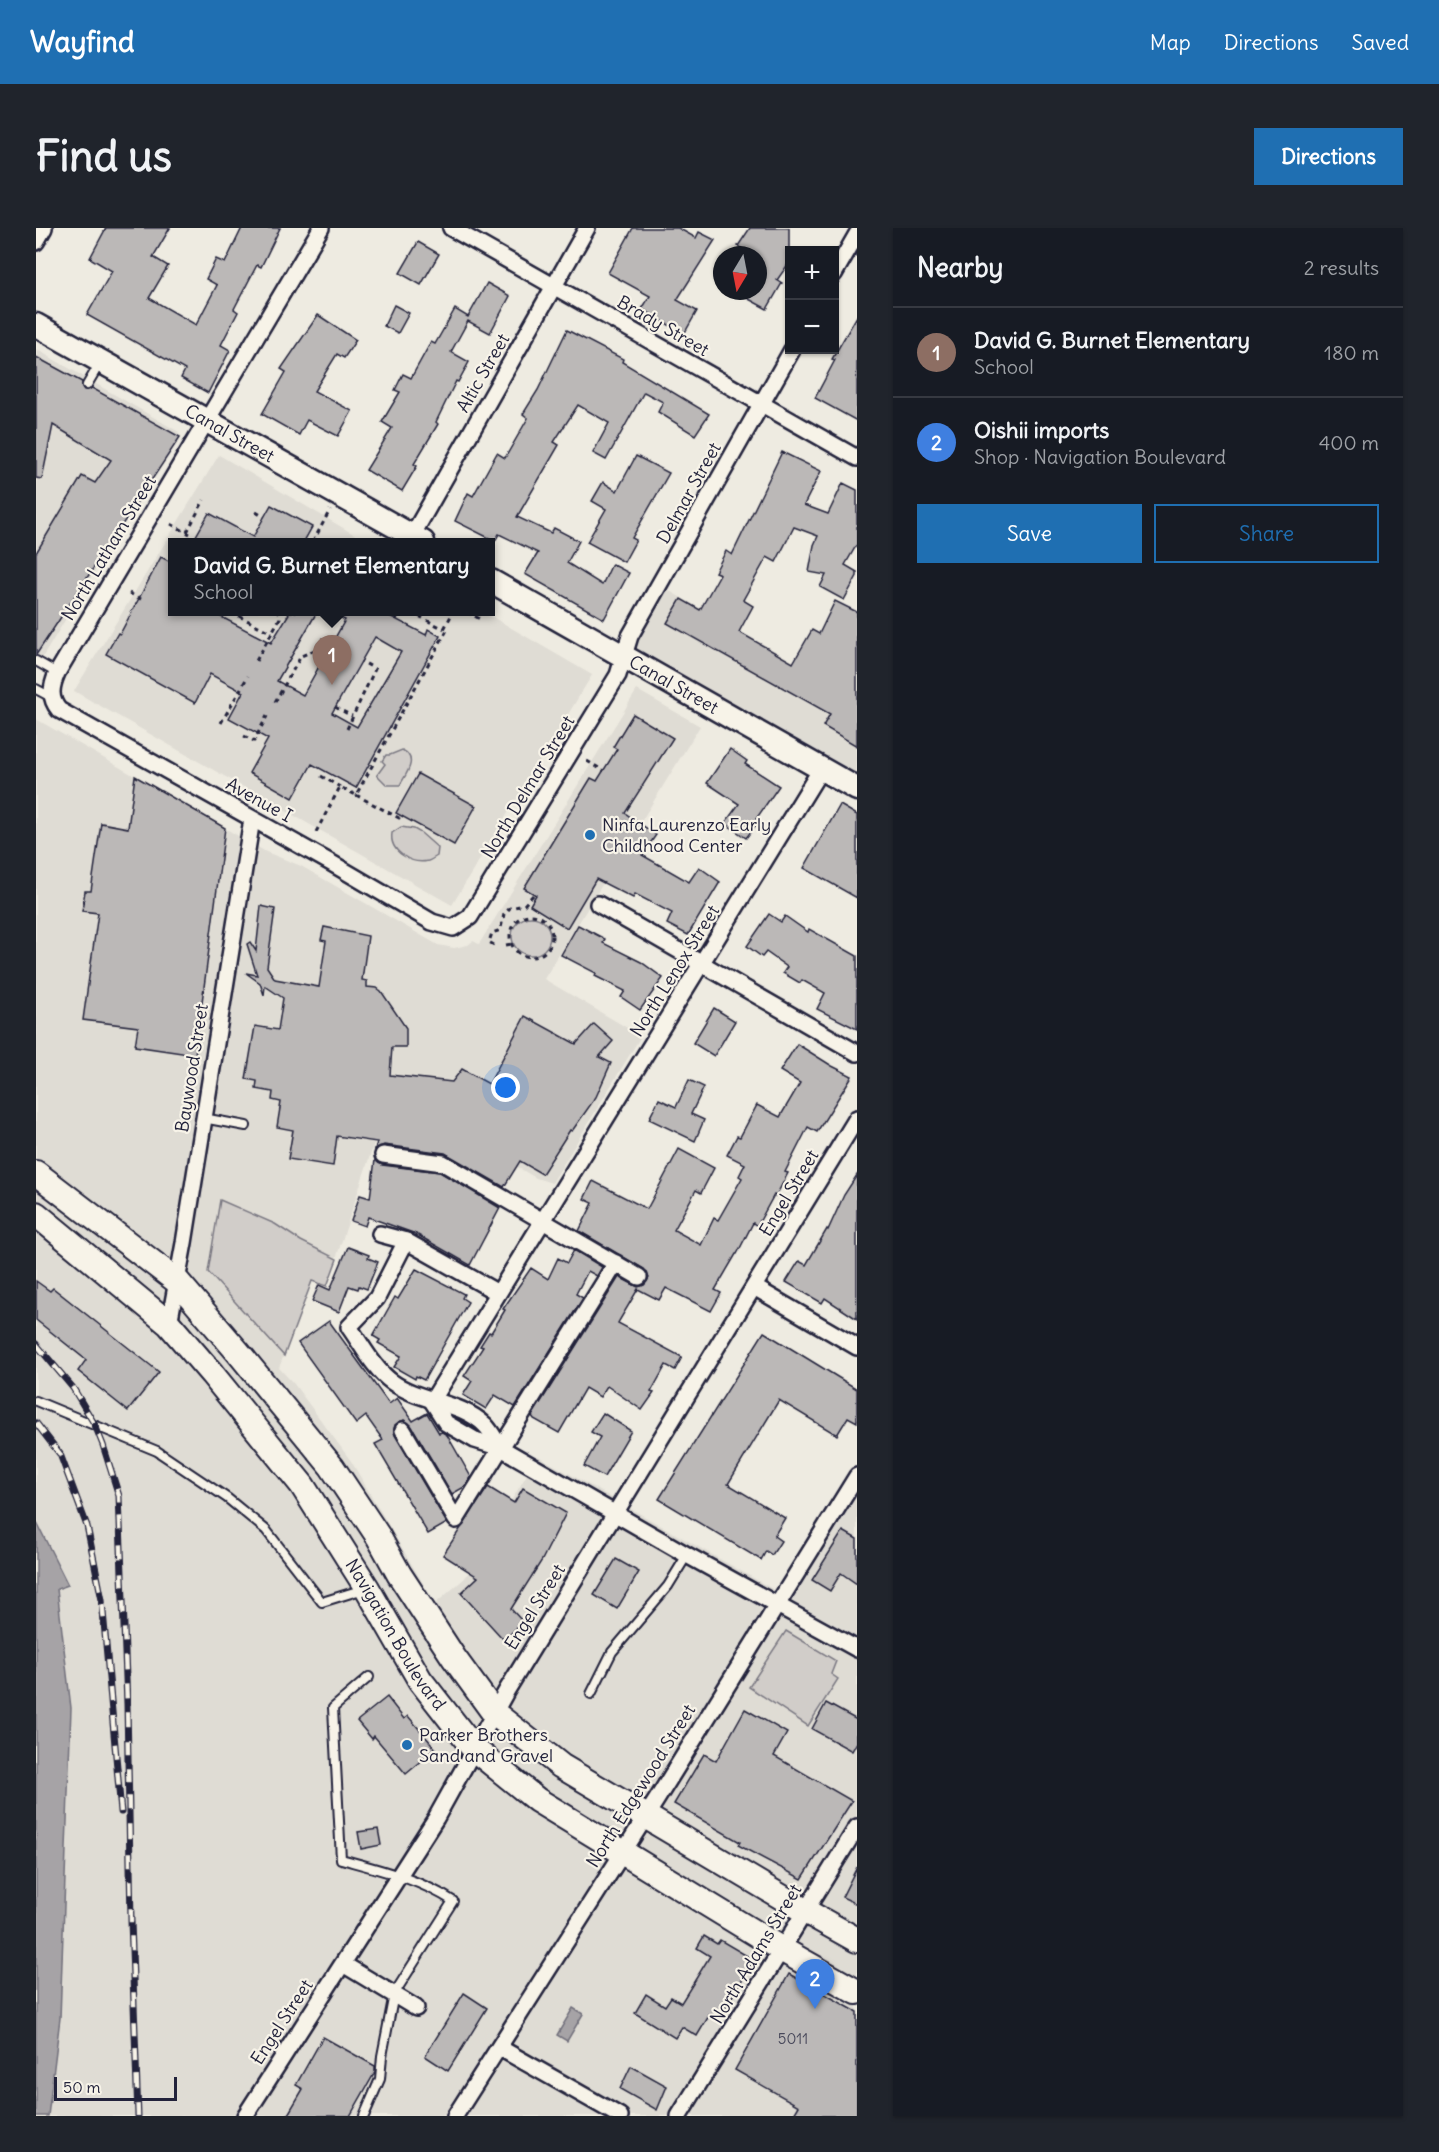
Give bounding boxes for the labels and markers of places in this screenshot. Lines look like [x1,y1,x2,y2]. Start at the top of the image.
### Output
pin: 1 [312,636,352,685]
place label: Ninfa Laurenzo Early Childhood Center [602,813,771,857]
marker: Ninfa Laurenzo Early Childhood Center [583,828,597,842]
place label: Parker Brothers Sand and Gravel [419,1723,553,1767]
marker: Parker Brothers Sand and Gravel [400,1738,414,1752]
pin: 2 [796,1960,834,2009]

